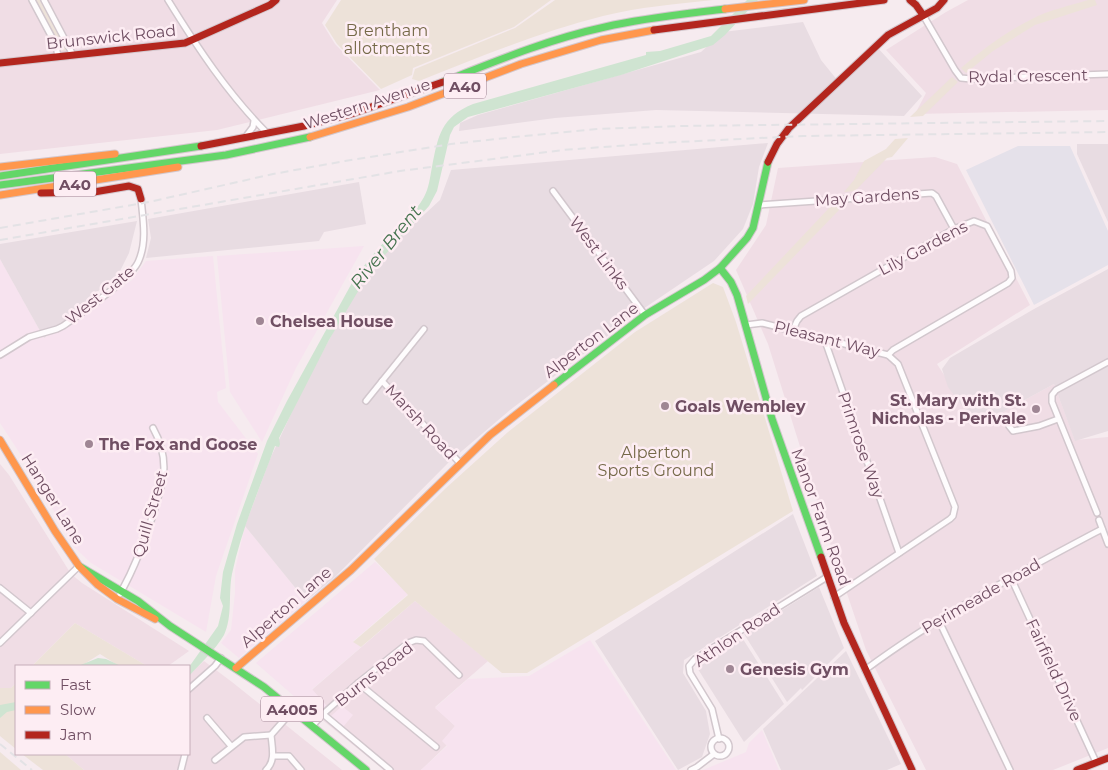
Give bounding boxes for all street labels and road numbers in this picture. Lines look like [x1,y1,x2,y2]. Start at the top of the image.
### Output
street label: Brunswick Road [45,21,177,53]
street label: Rydal Crescent [968,65,1088,87]
road number: A40 [444,74,486,98]
street label: Western Avenue [301,75,433,133]
road number: A40 [54,172,96,196]
street label: May Gardens [814,184,920,210]
street label: West Links [565,213,633,293]
street label: Lily Gardens [875,217,971,279]
street label: West Gate [62,262,138,328]
street label: Alperton Lane [540,298,642,382]
street label: Pleasant Way [772,317,882,361]
street label: Marsh Road [381,381,461,463]
street label: Primrose Way [834,389,888,501]
street label: Manor Farm Road [787,446,855,588]
street label: Hanger Lane [17,450,89,548]
street label: Quill Street [129,468,172,560]
street label: Perimeade Road [918,554,1044,638]
street label: Alperton Lane [237,563,335,651]
street label: Athlon Road [690,599,784,671]
street label: Fairfield Drive [1022,616,1086,724]
street label: Burns Road [331,638,417,710]
road number: A4005 [261,696,323,722]

